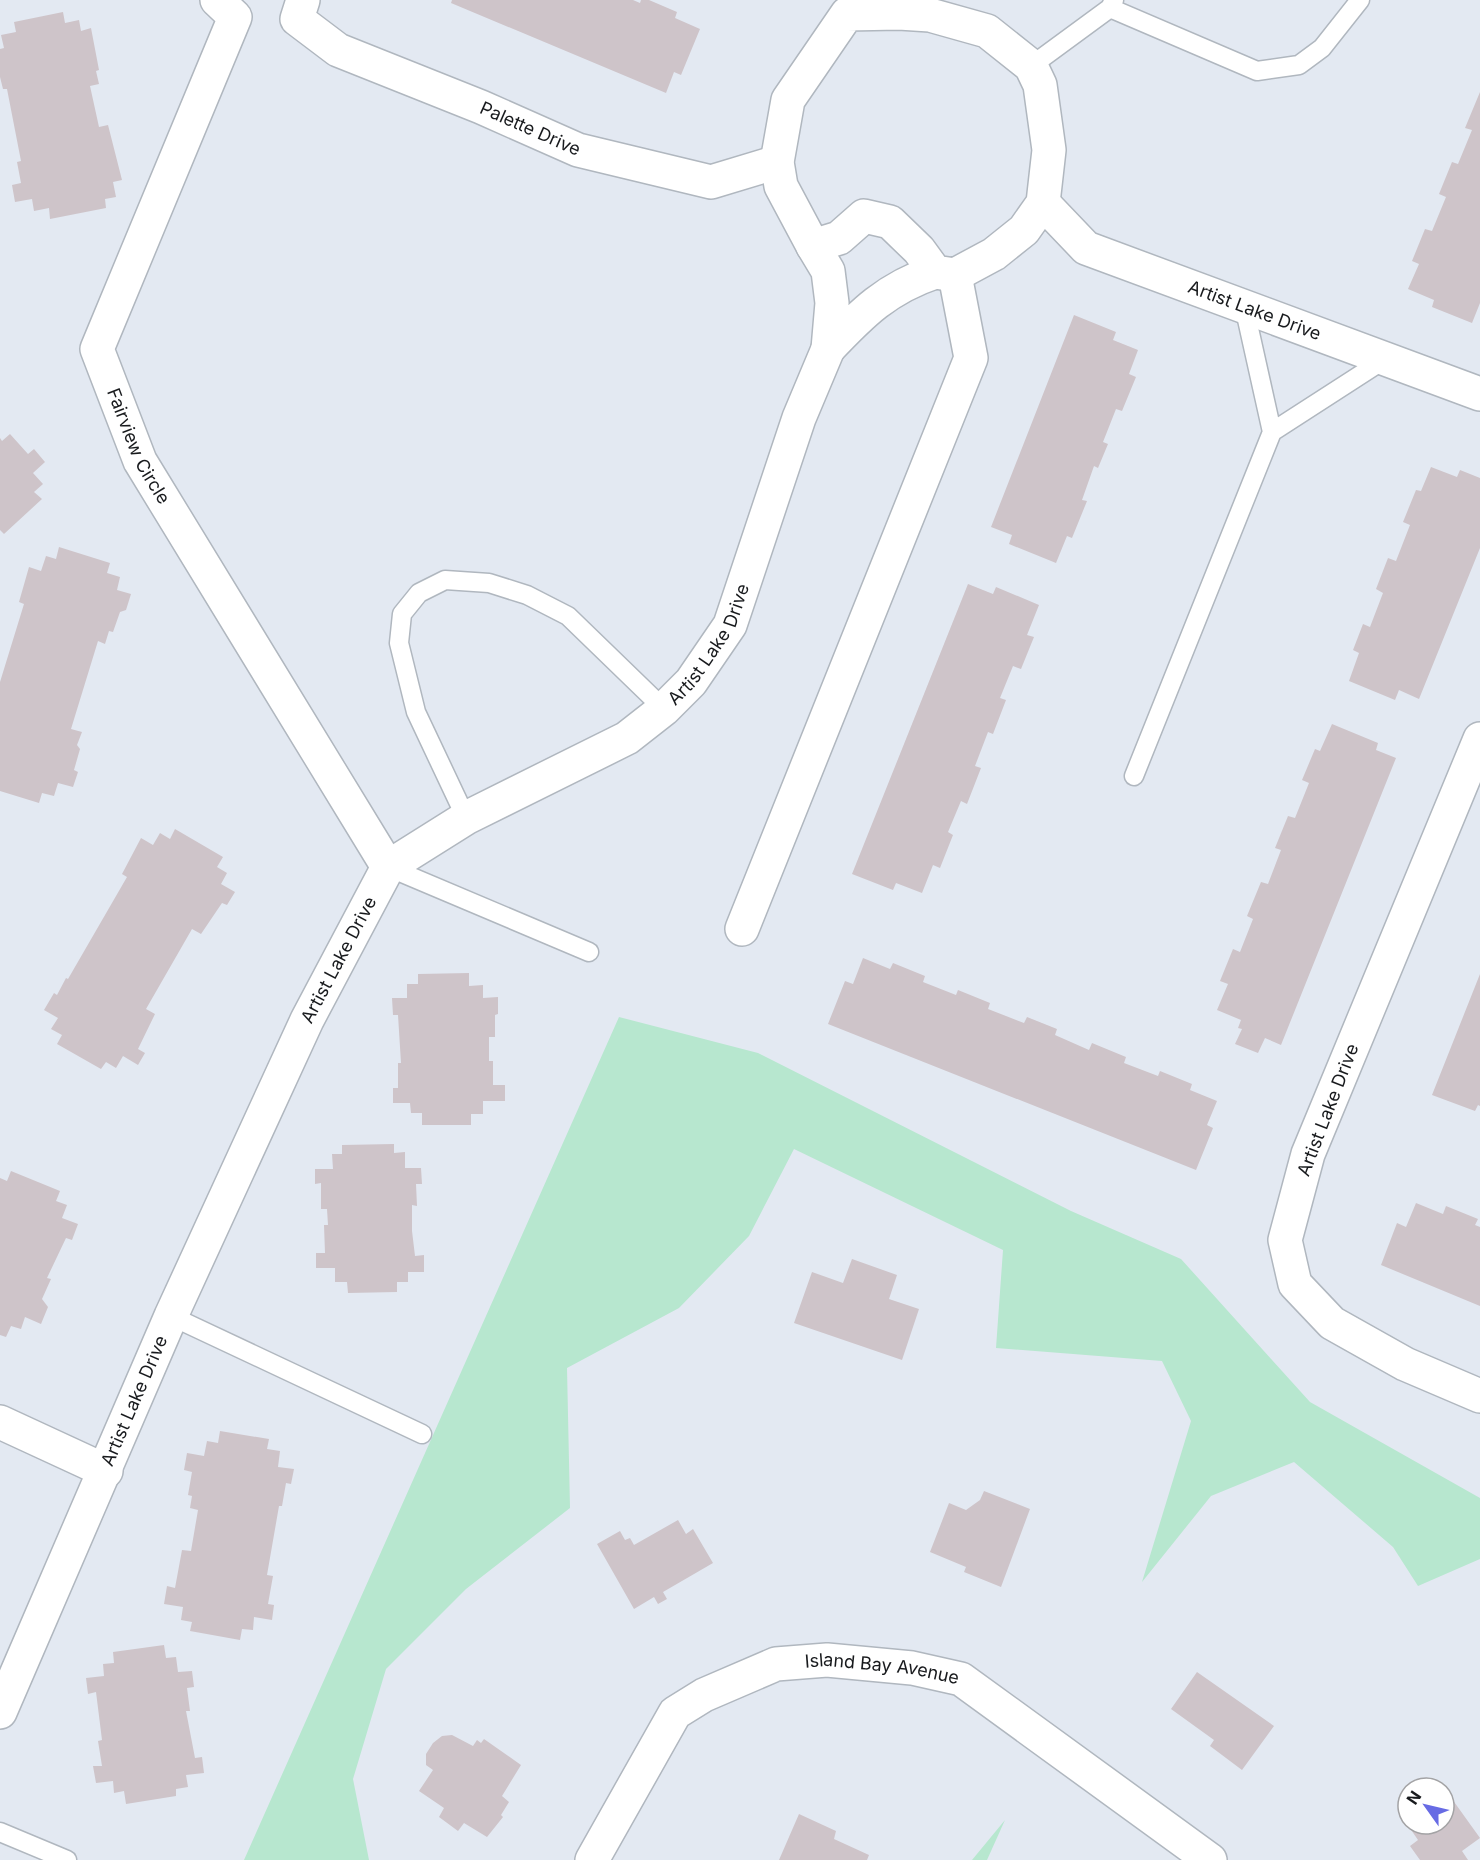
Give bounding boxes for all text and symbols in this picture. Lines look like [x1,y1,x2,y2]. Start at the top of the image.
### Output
street label: Palette Drive [477,97,584,160]
street label: Artist Lake Drive [1185,276,1324,344]
street label: Fairview Circle [103,385,175,508]
street label: Artist Lake Drive [663,581,753,709]
street label: Artist Lake Drive [296,893,380,1027]
street label: Artist Lake Drive [1293,1041,1362,1179]
street label: Artist Lake Drive [96,1332,171,1469]
street label: Island Bay Avenue [804,1649,961,1688]
north arrow [1396,1776,1456,1836]
text: N [1402,1787,1425,1808]

